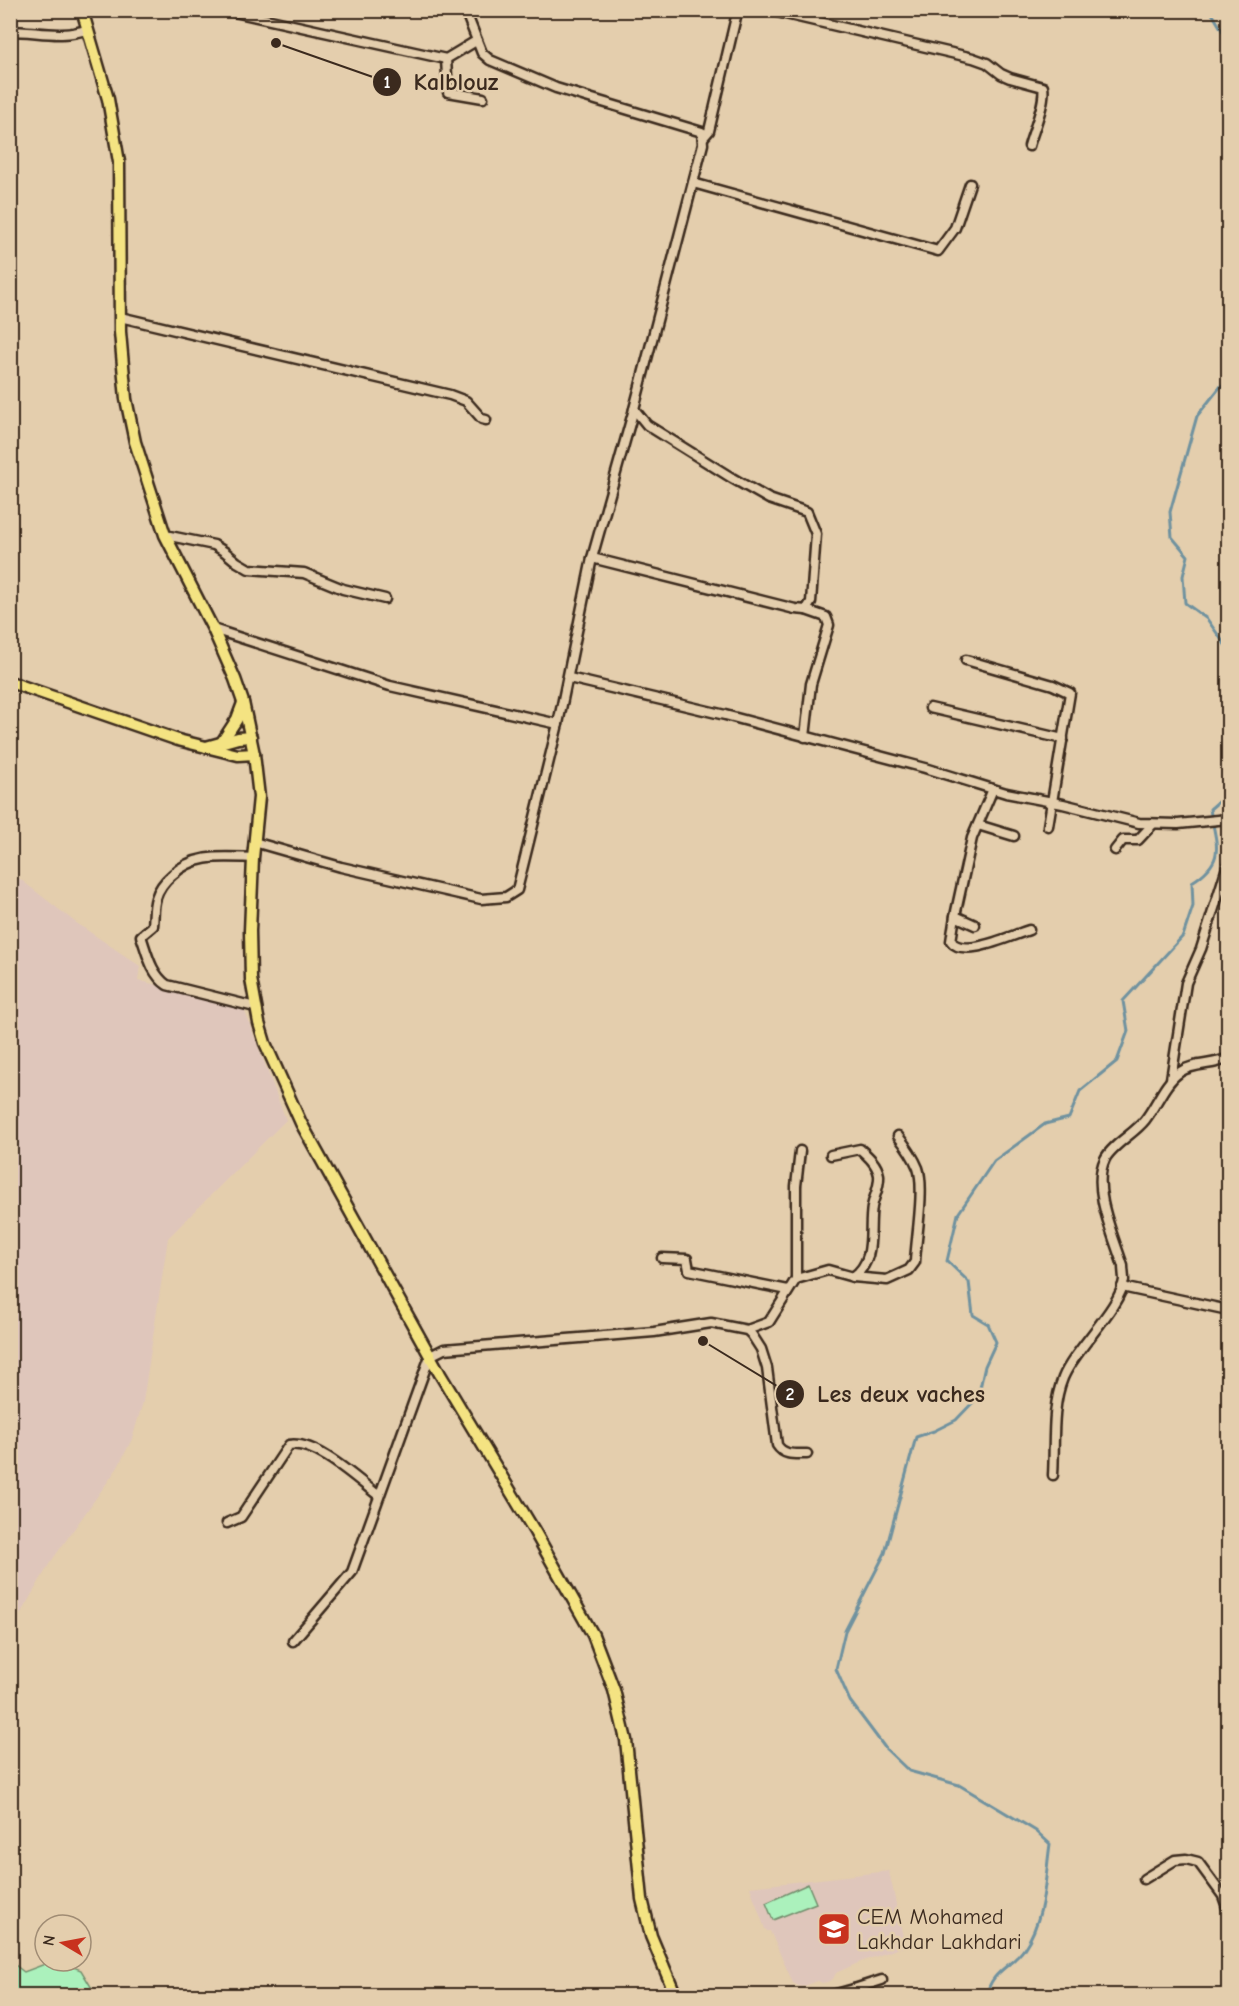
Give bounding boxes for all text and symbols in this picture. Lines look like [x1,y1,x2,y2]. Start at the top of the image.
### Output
callout: Kalblouz [372,61,511,103]
text: Kalblouz [414,68,499,96]
text: 1 [383,72,391,93]
callout: Les deux vaches [775,1373,997,1415]
text: Les deux vaches [817,1380,985,1408]
text: 2 [786,1384,795,1405]
place label: CEM Mohamed Lakhdar Lakhdari [857,1904,1022,1955]
school or university icon: CEM Mohamed Lakhdar Lakhdari [816,1911,852,1947]
north arrow [33,1913,93,1973]
text: N [39,1934,59,1947]

